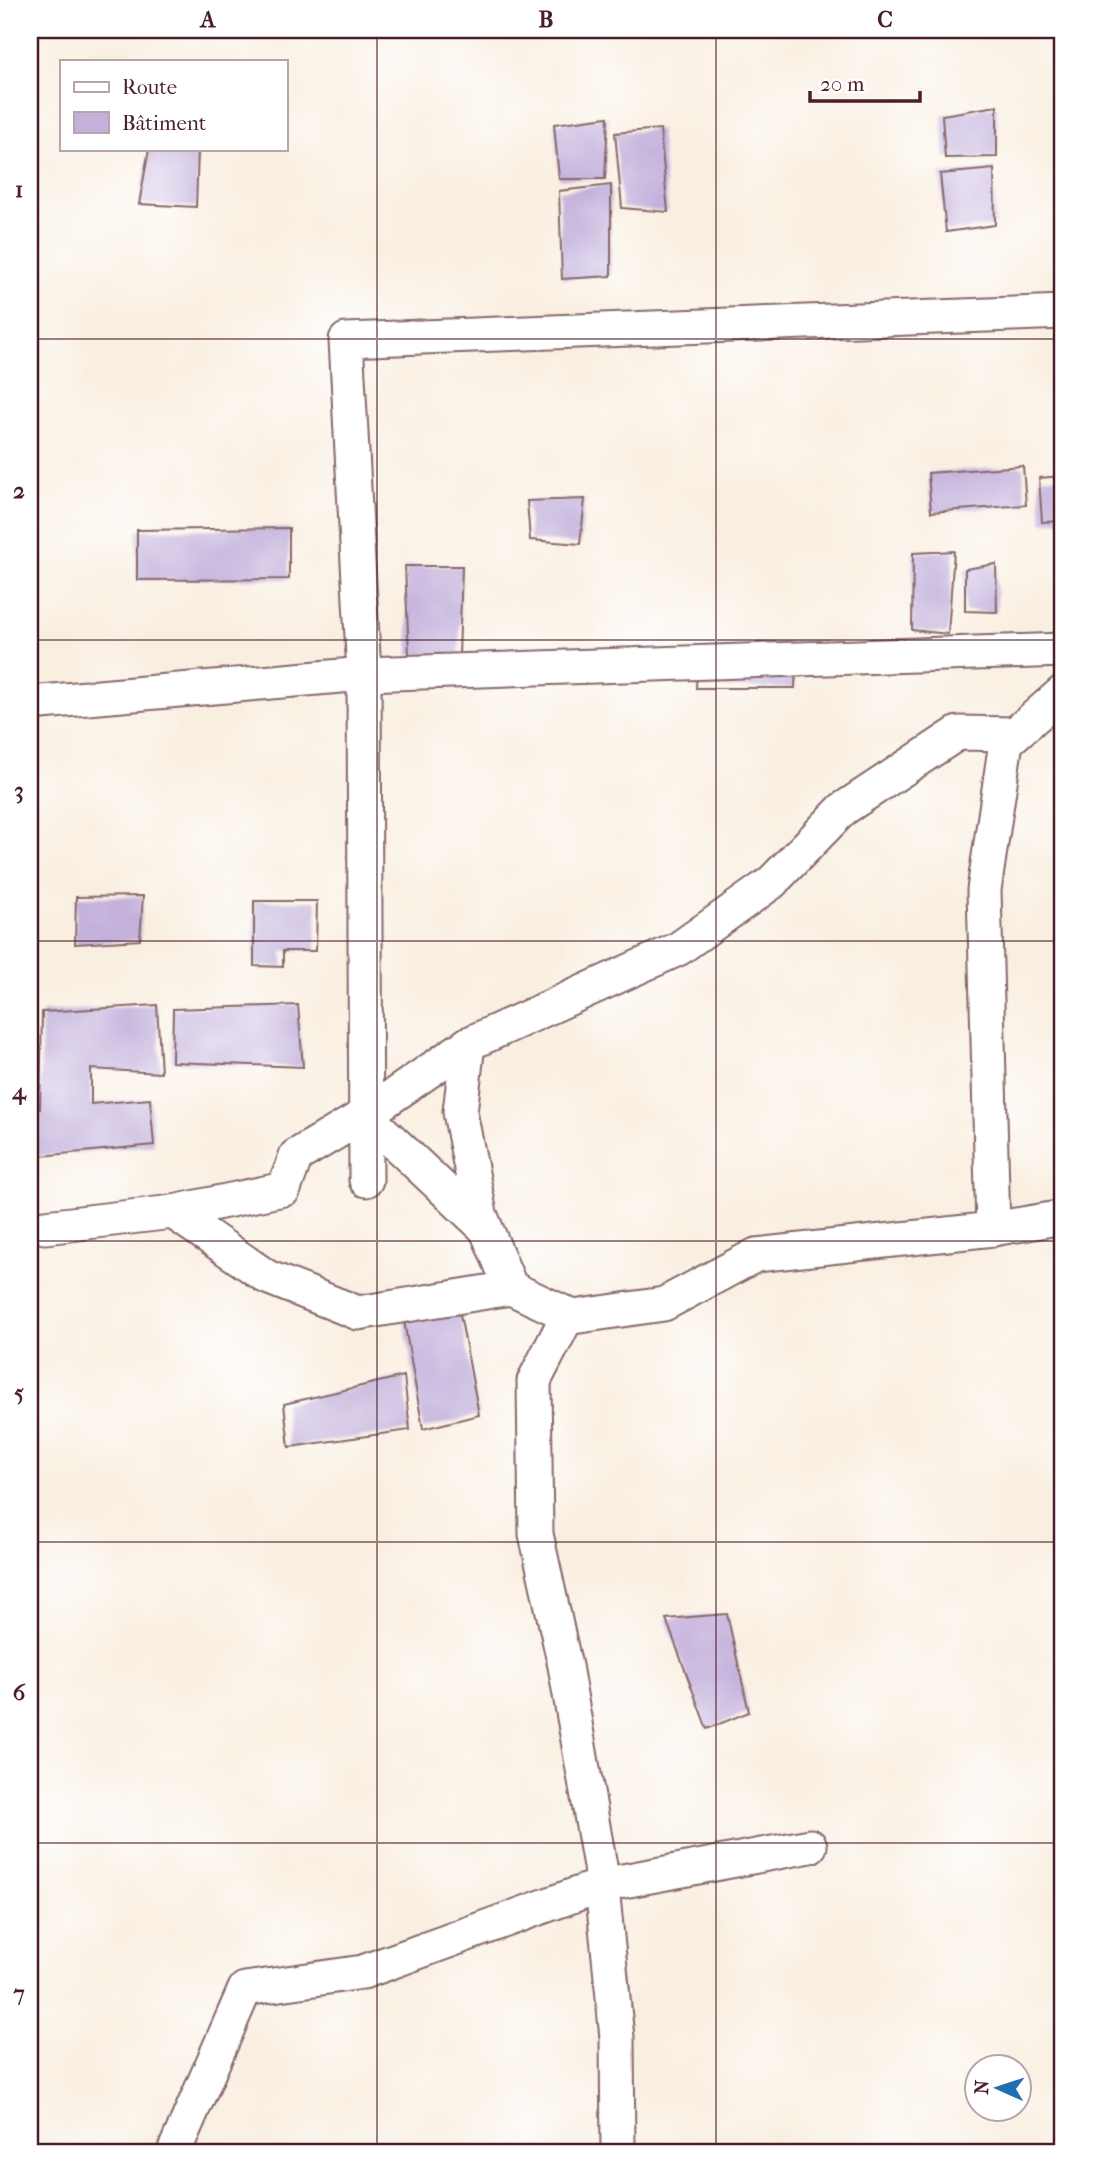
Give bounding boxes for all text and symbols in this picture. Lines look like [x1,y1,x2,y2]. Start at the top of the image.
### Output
text: A [199,6,217,33]
text: B [539,6,554,33]
text: C [877,6,893,33]
legend [60,60,287,150]
scale bar [810,60,920,104]
text: 20 m [820,72,865,96]
text: Route [122,75,177,99]
text: Bâtiment [122,111,207,135]
text: 1 [15,176,23,203]
text: 2 [13,477,25,504]
text: 3 [14,777,24,804]
text: 4 [11,1078,27,1105]
text: 5 [14,1379,24,1406]
text: 6 [13,1679,26,1706]
text: 7 [12,1980,25,2007]
north arrow [964,2052,1034,2122]
text: N [971,2079,993,2095]

